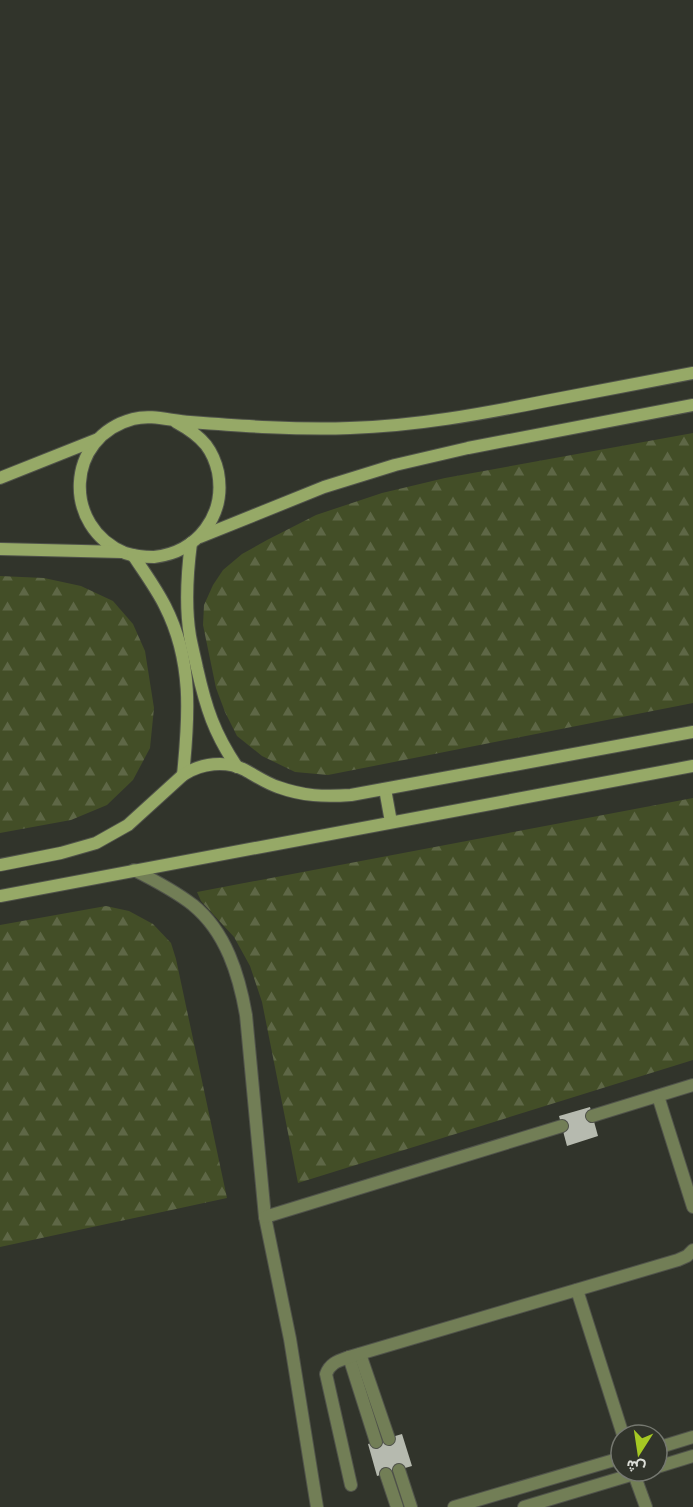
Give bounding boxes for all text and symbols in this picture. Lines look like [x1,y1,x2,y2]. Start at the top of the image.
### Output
north arrow [609,1423,669,1483]
text: ش [624,1455,648,1482]

